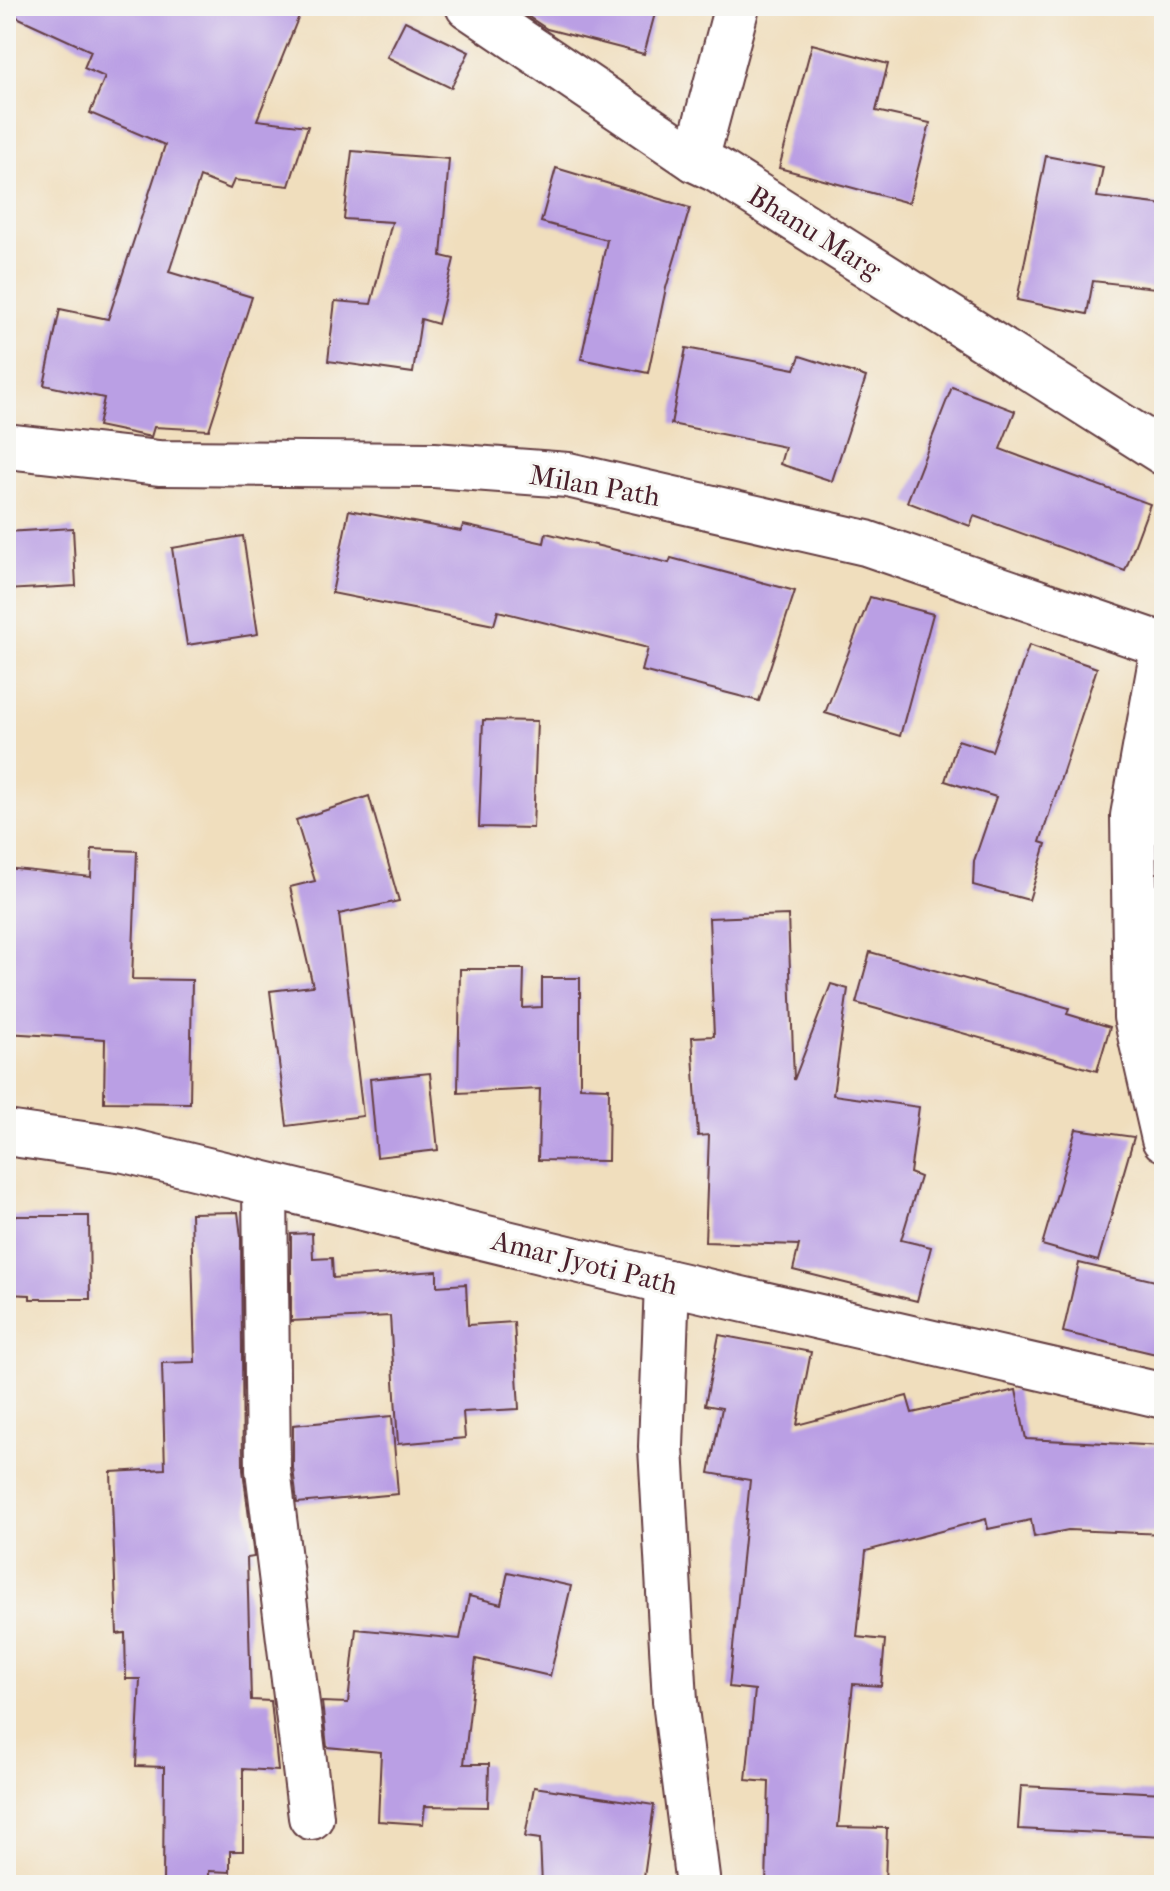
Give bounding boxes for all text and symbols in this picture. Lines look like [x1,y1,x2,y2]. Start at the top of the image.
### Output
street label: Bhanu Marg [742,179,888,287]
street label: Milan Path [527,458,663,513]
street label: Amar Jyoti Path [488,1223,681,1302]

